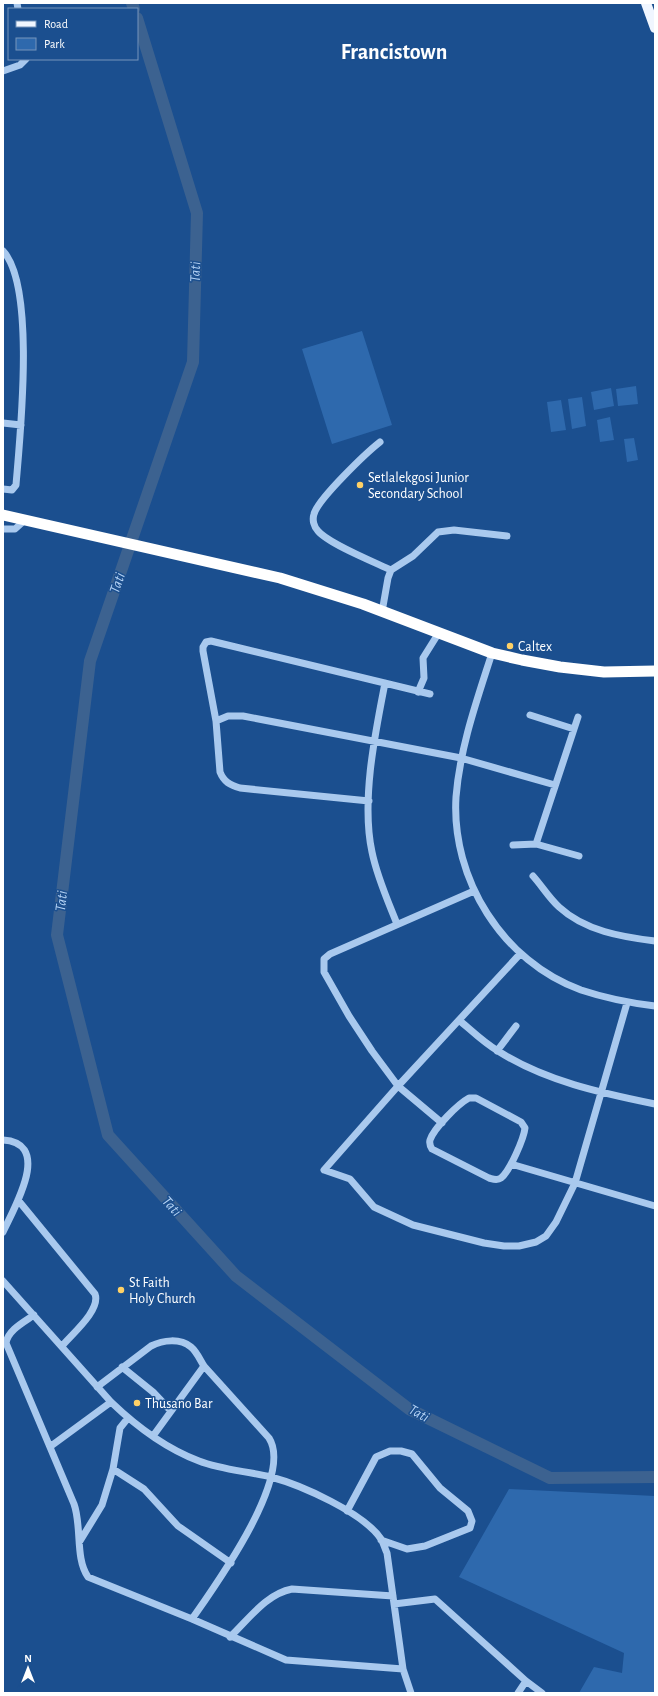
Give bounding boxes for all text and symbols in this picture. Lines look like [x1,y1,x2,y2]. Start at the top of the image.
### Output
legend [8,8,138,60]
text: Road [44,18,68,30]
text: Park [44,38,65,50]
district label: Francistown [341,41,447,63]
water label: Tati [188,261,203,283]
place label: Setlalekgosi Junior Secondary School [368,471,469,501]
marker: Setlalekgosi Junior Secondary School [355,480,365,490]
water label: Tati [107,571,128,595]
place label: Caltex [518,640,552,654]
marker: Caltex [505,641,515,651]
water label: Tati [53,890,70,912]
water label: Tati [159,1194,184,1219]
place label: St Faith Holy Church [129,1276,196,1306]
marker: St Faith Holy Church [116,1285,126,1295]
place label: Thusano Bar [145,1397,213,1411]
marker: Thusano Bar [132,1398,142,1408]
water label: Tati [406,1402,432,1425]
north arrow [8,1648,48,1688]
text: N [24,1653,32,1664]

